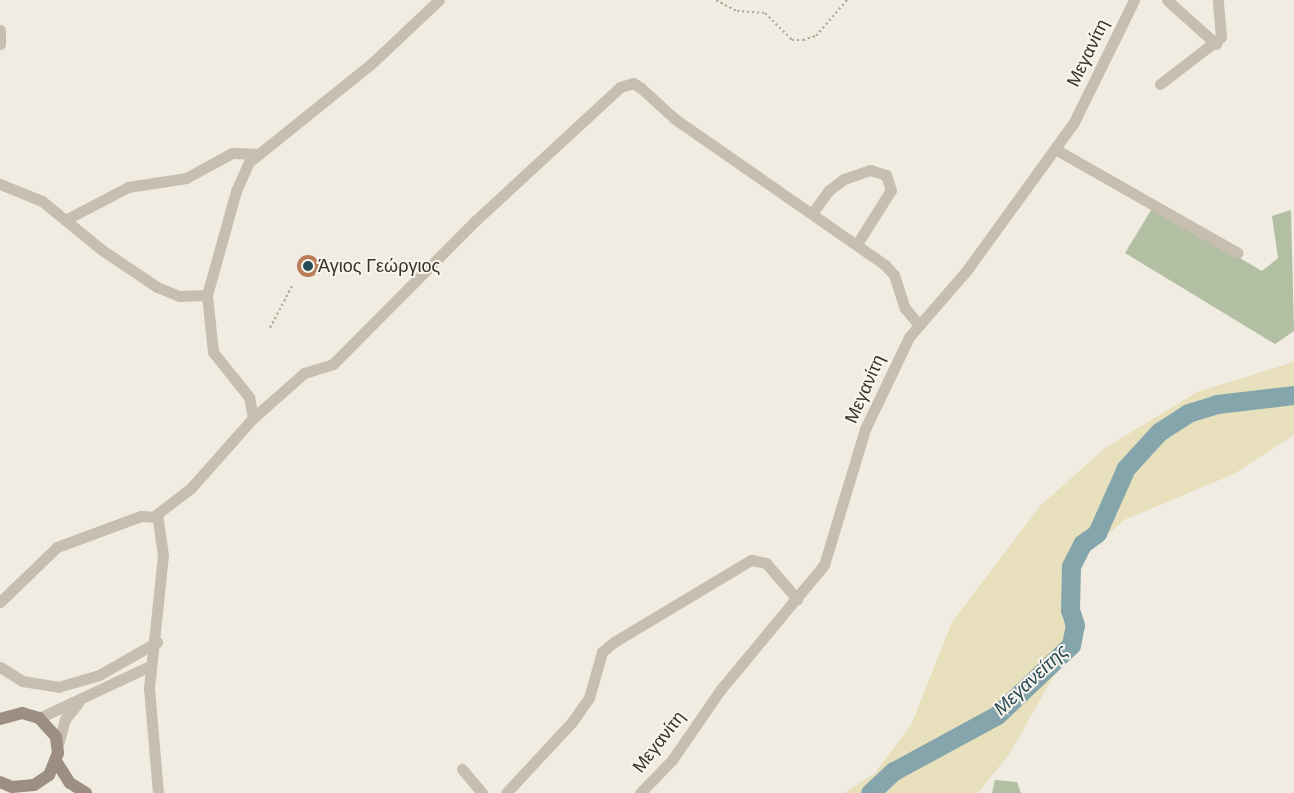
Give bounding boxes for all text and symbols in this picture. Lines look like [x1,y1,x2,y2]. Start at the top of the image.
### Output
street label: Μεγανίτη [1062,16,1114,90]
place label: Άγιος Γεώργιος [318,255,440,277]
marker: Άγιος Γεώργιος [302,260,314,272]
street label: Μεγανίτη [840,351,890,427]
water label: Μεγανείτης [989,640,1073,720]
street label: Μεγανίτη [628,707,690,777]

